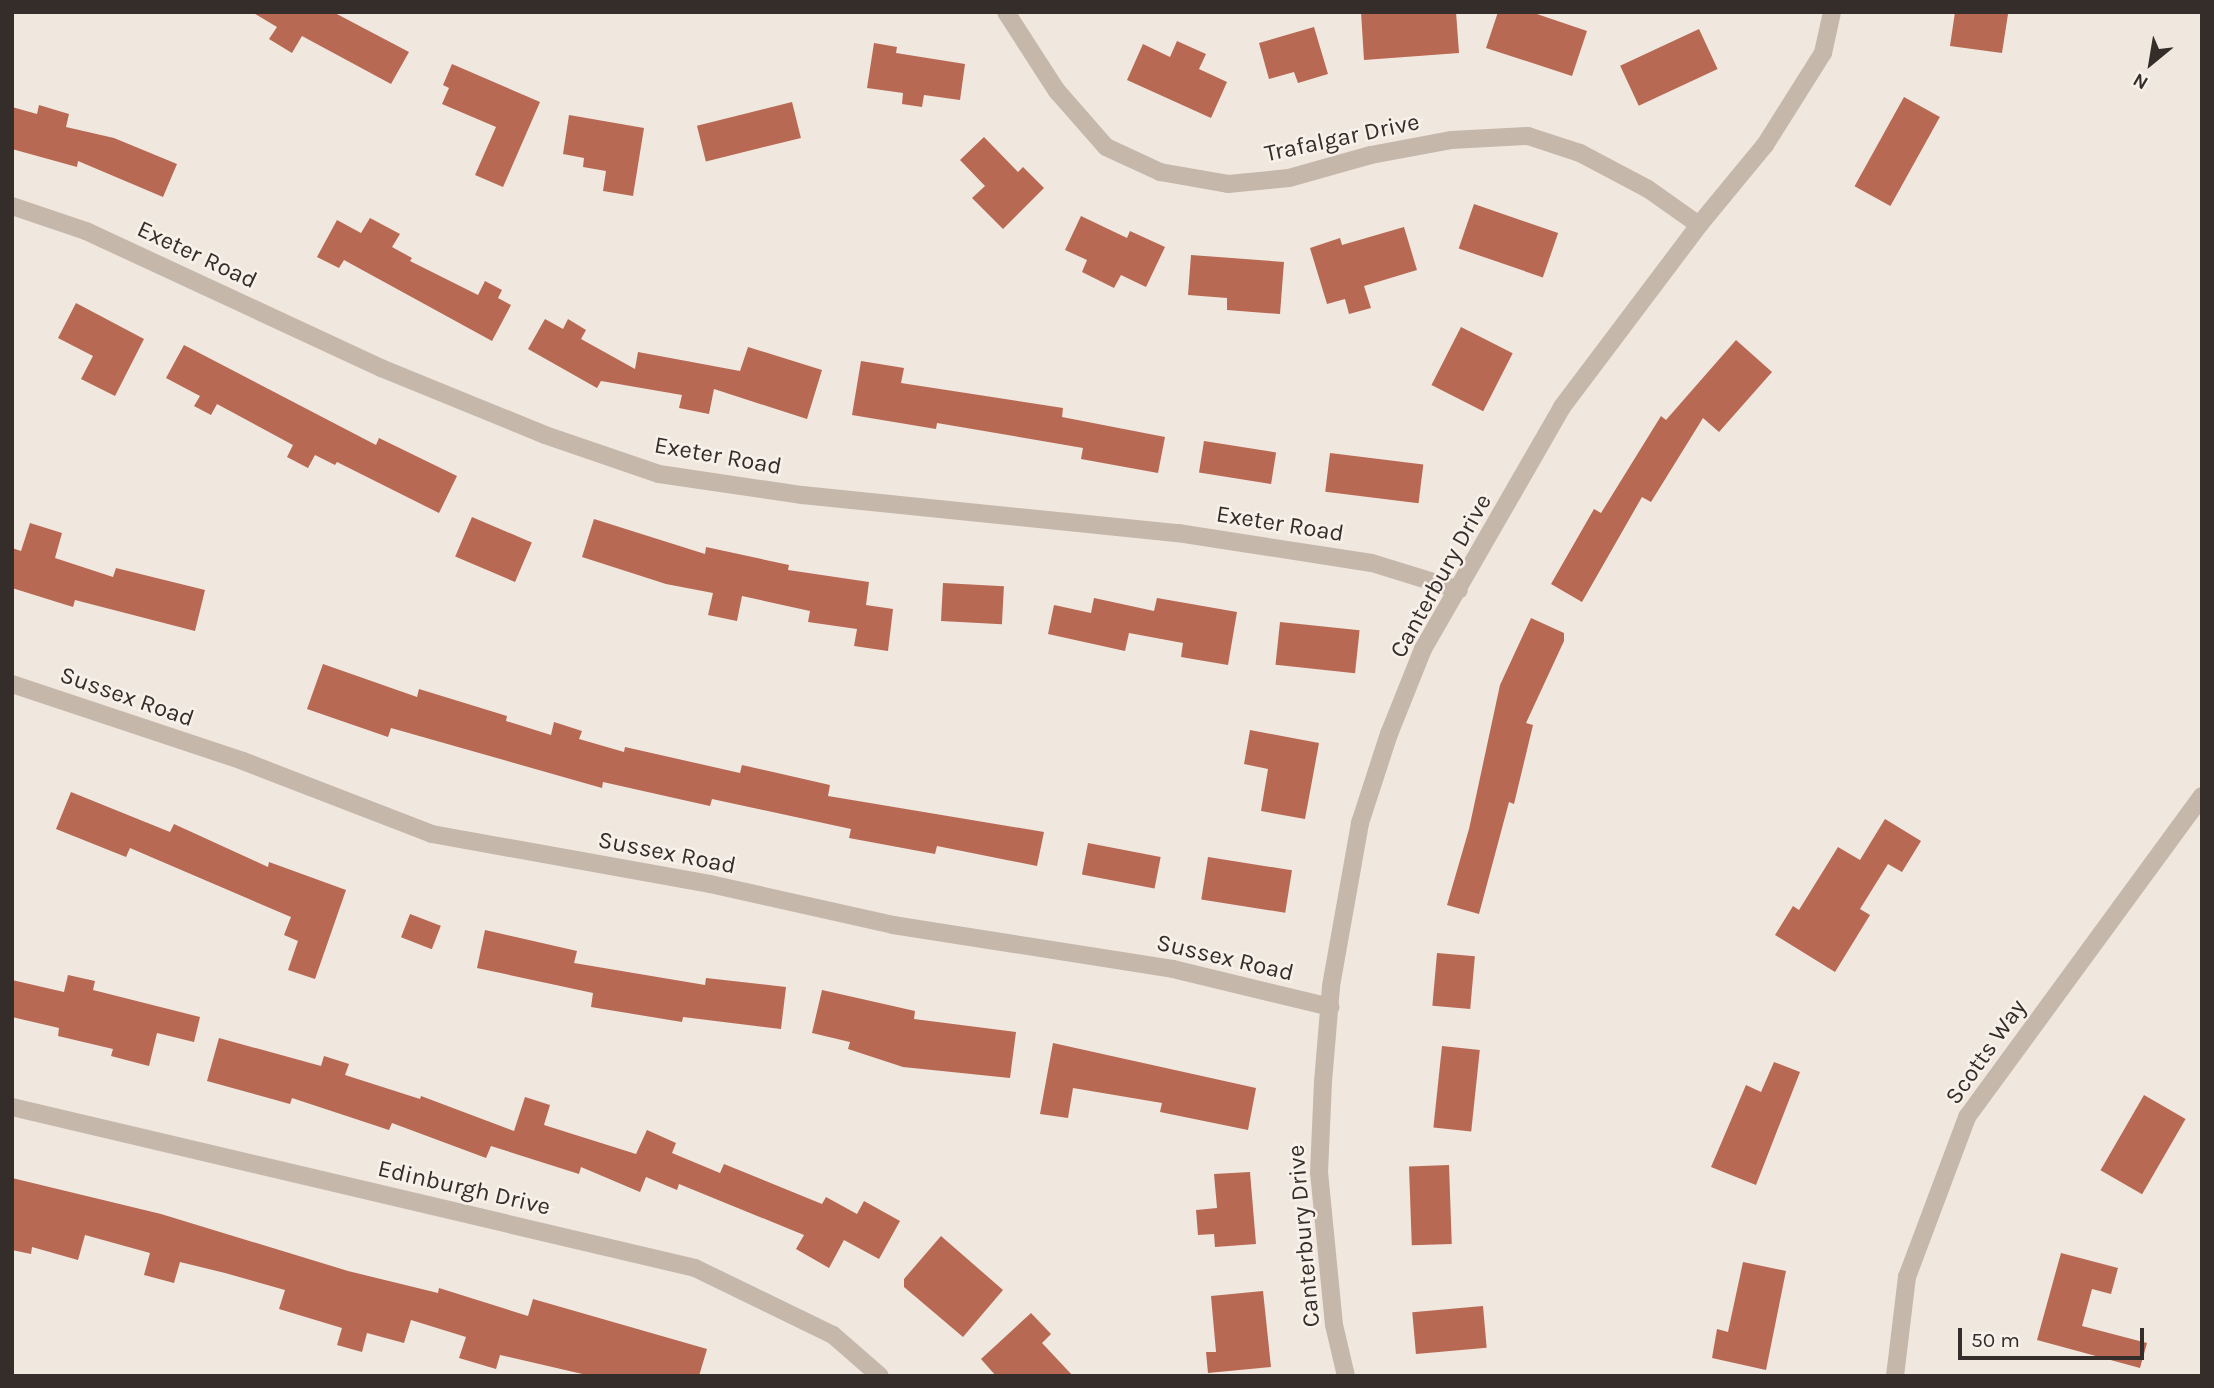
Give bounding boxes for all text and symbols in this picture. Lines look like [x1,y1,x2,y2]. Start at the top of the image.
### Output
north arrow [2116,28,2186,98]
text: N [2129,68,2152,94]
street label: Trafalgar Drive [1262,108,1422,168]
street label: Exeter Road [132,215,262,295]
street label: Exeter Road [652,431,784,481]
street label: Canterbury Drive [1384,489,1498,663]
street label: Exeter Road [1214,500,1346,548]
street label: Sussex Road [56,661,198,733]
street label: Sussex Road [596,826,738,880]
street label: Sussex Road [1154,928,1296,988]
street label: Scotts Way [1939,994,2033,1110]
street label: Canterbury Drive [1282,1144,1326,1328]
street label: Edinburgh Drive [375,1154,553,1222]
scale bar [1962,1314,2148,1358]
text: 50 m [1971,1328,2020,1352]

